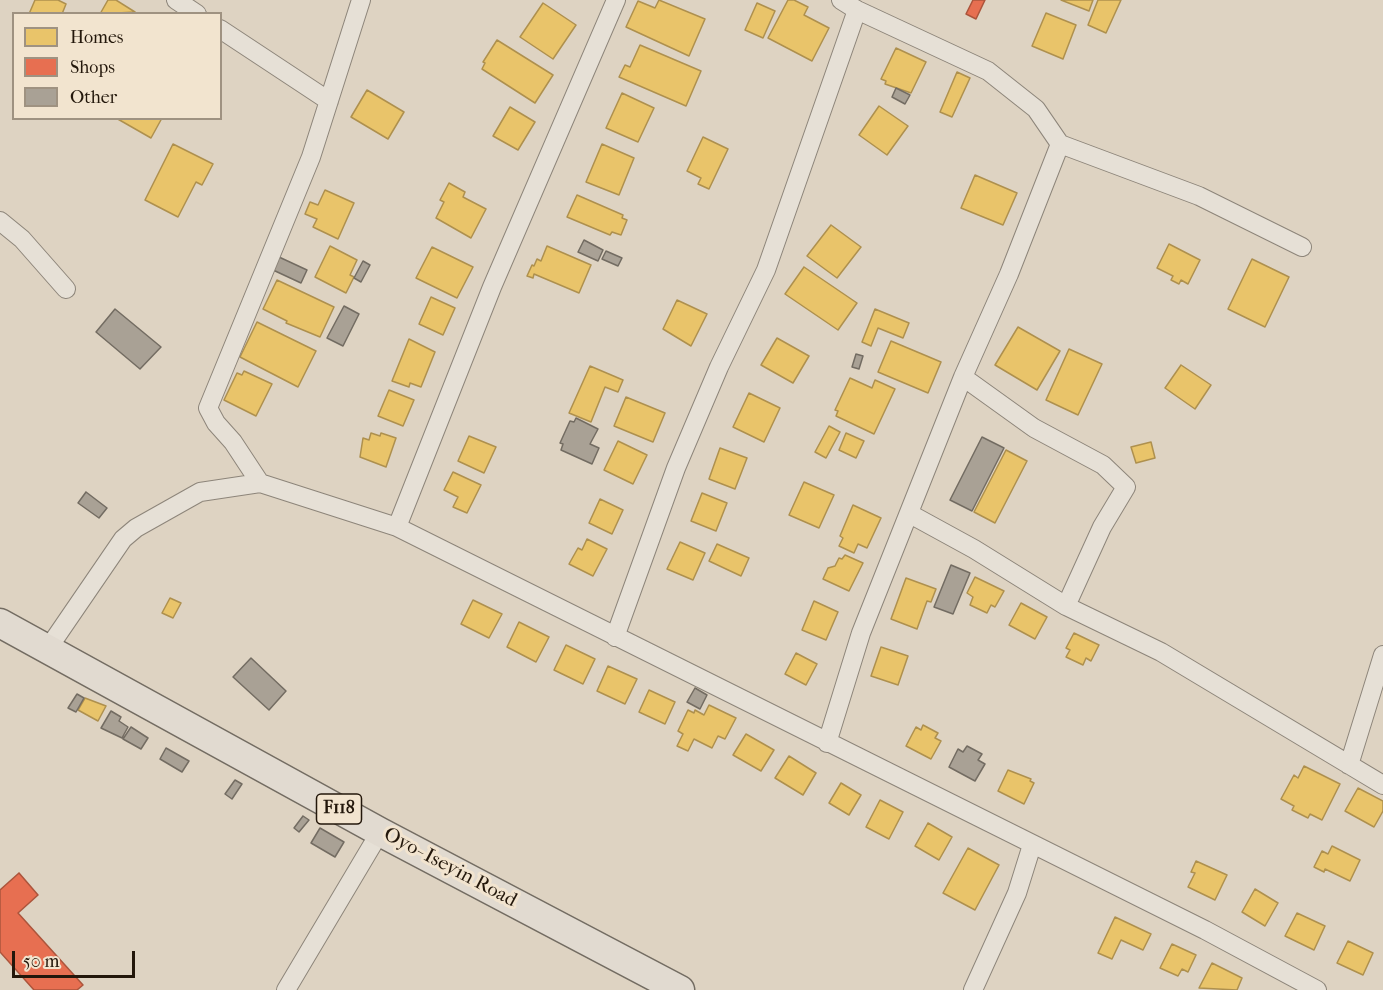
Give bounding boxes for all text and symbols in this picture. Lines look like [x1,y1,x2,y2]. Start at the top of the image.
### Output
legend [12,12,222,120]
text: Homes [70,27,124,48]
text: Shops [70,57,115,78]
text: Other [70,87,117,108]
road number: F118 [316,794,362,824]
street label: Oyo- Iseyin Road [379,823,521,913]
scale bar [15,939,138,977]
text: 50 m [23,951,59,972]

